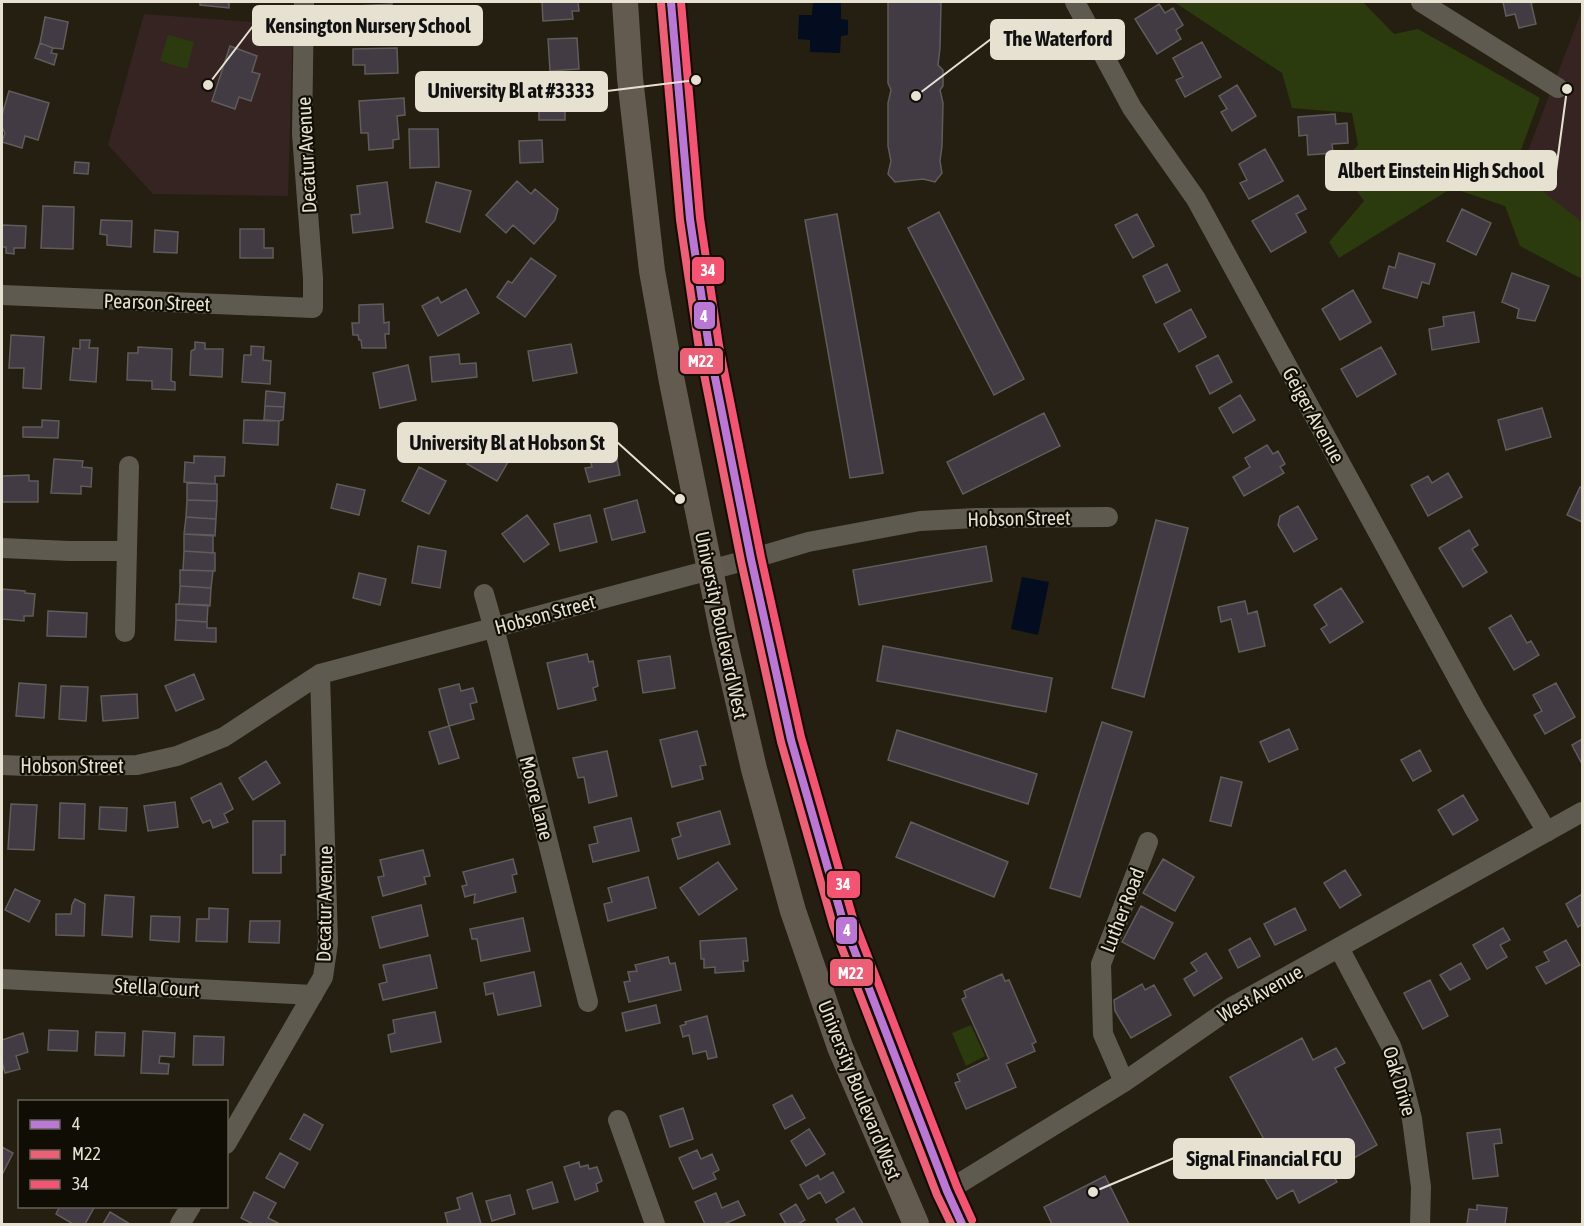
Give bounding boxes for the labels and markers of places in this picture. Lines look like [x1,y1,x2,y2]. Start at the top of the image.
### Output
callout: Kensington Nursery School [253,6,482,45]
callout: The Waterford [991,20,1124,59]
callout: University Bl at #3333 [416,72,607,111]
callout: Albert Einstein High School [1326,151,1556,190]
callout: University Bl at Hobson St [398,423,617,462]
callout: Signal Financial FCU [1174,1139,1354,1178]

